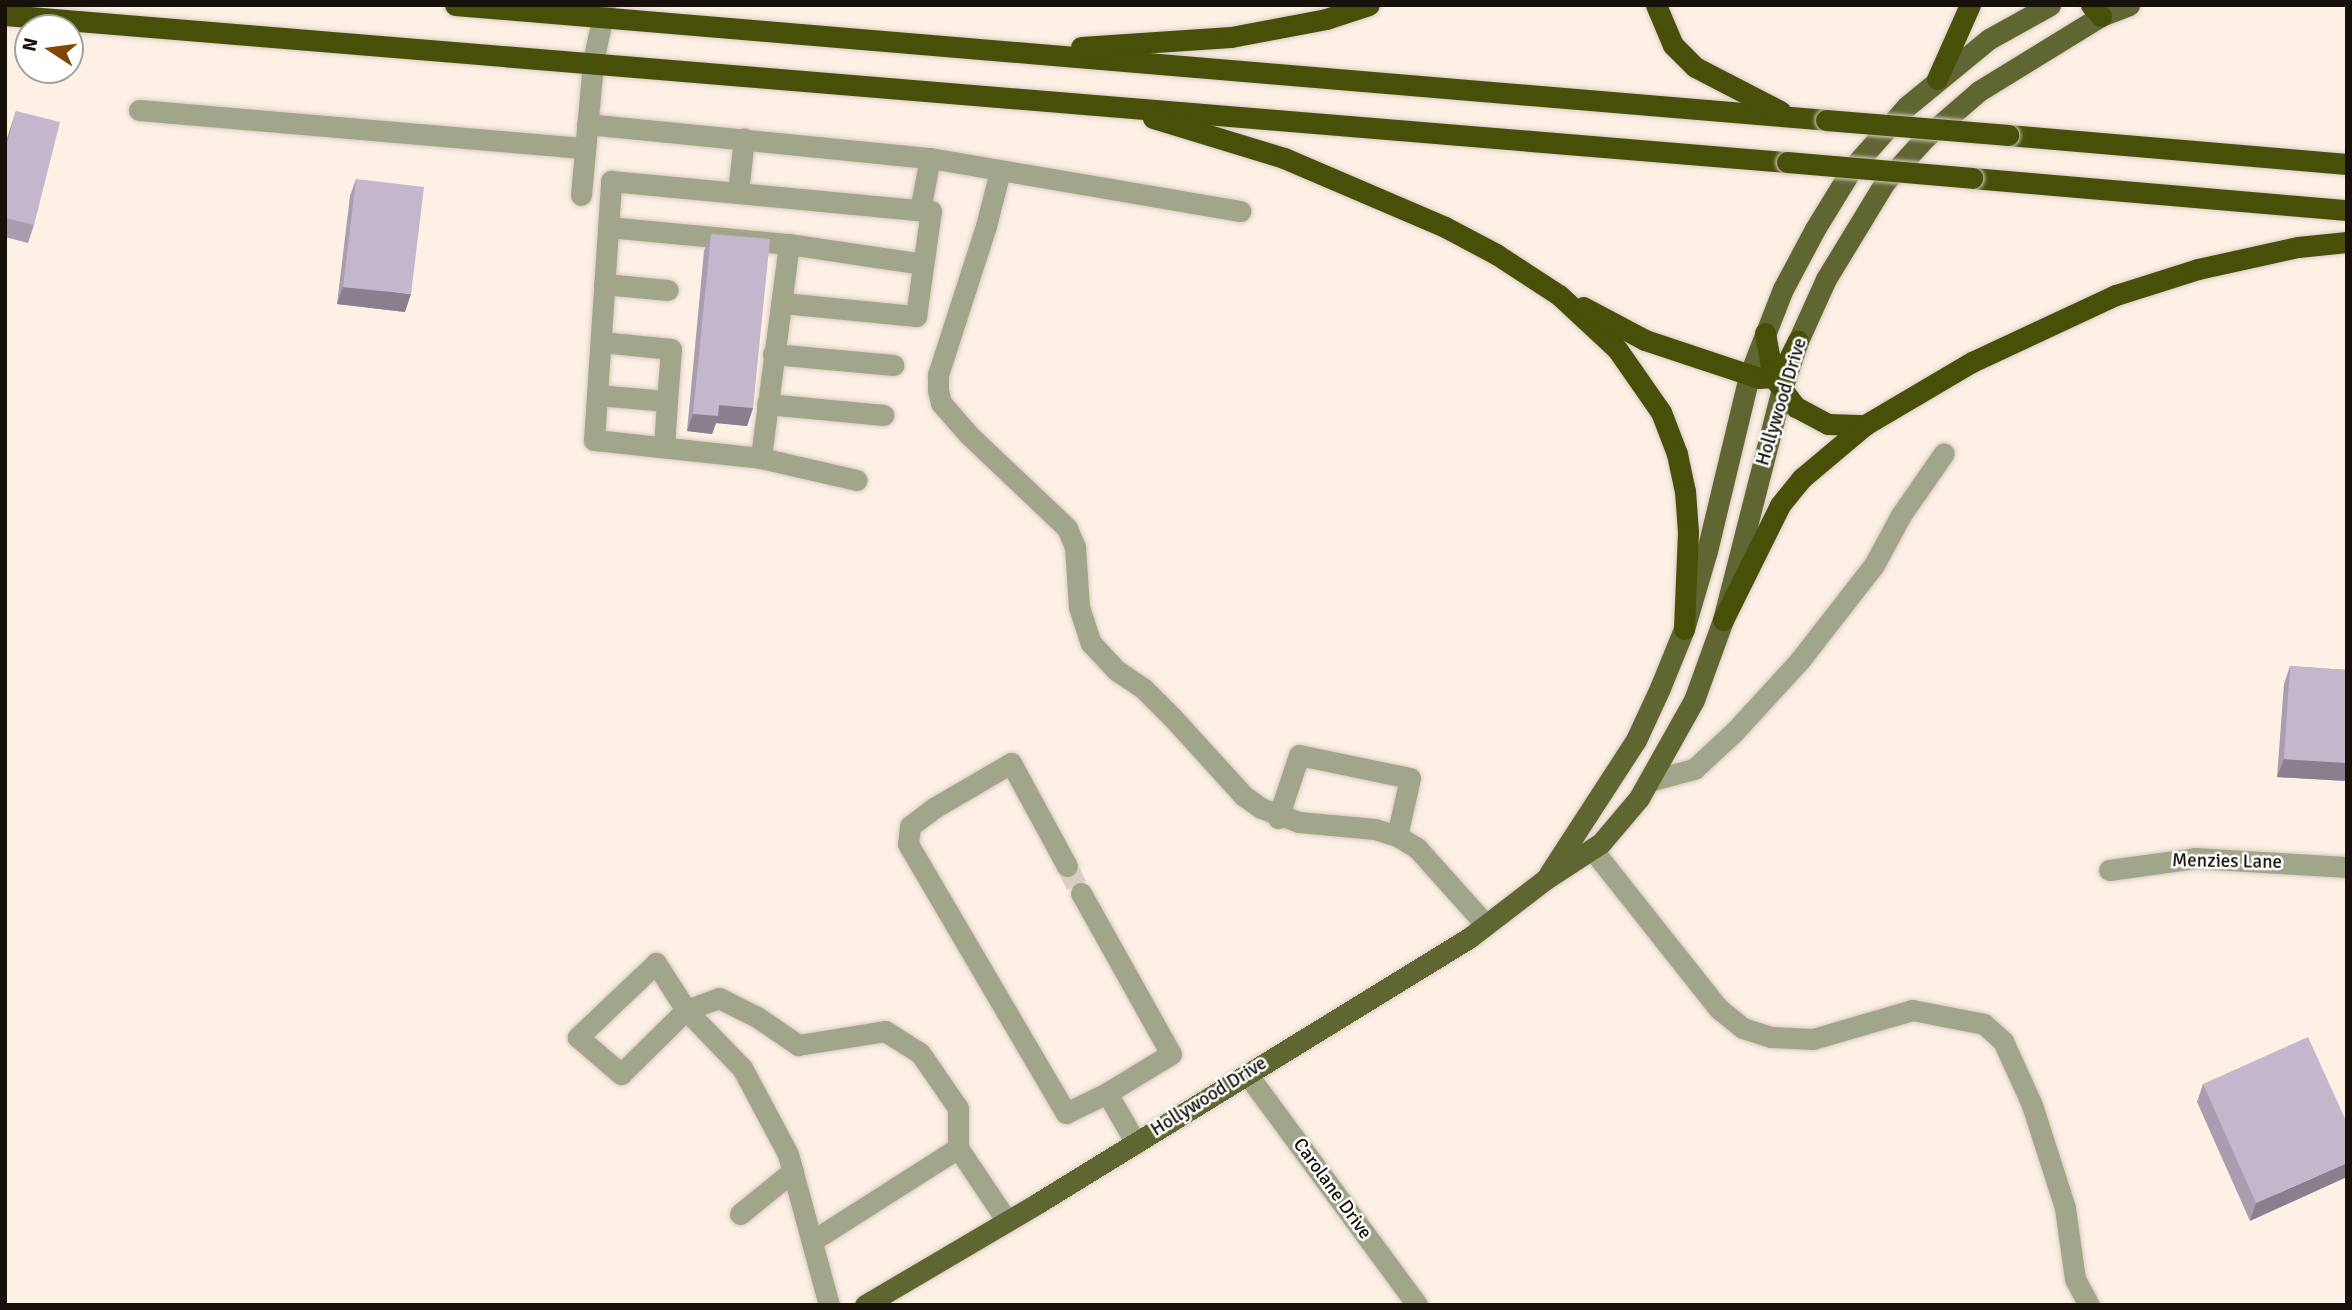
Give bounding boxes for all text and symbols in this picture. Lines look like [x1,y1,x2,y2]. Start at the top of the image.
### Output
north arrow [14,14,84,84]
text: N [17,36,44,54]
street label: Hollywood Drive [1752,335,1812,469]
street label: Menzies Lane [2172,850,2282,874]
street label: Hollywood Drive [1147,1052,1271,1142]
street label: Carolane Drive [1288,1134,1376,1244]

